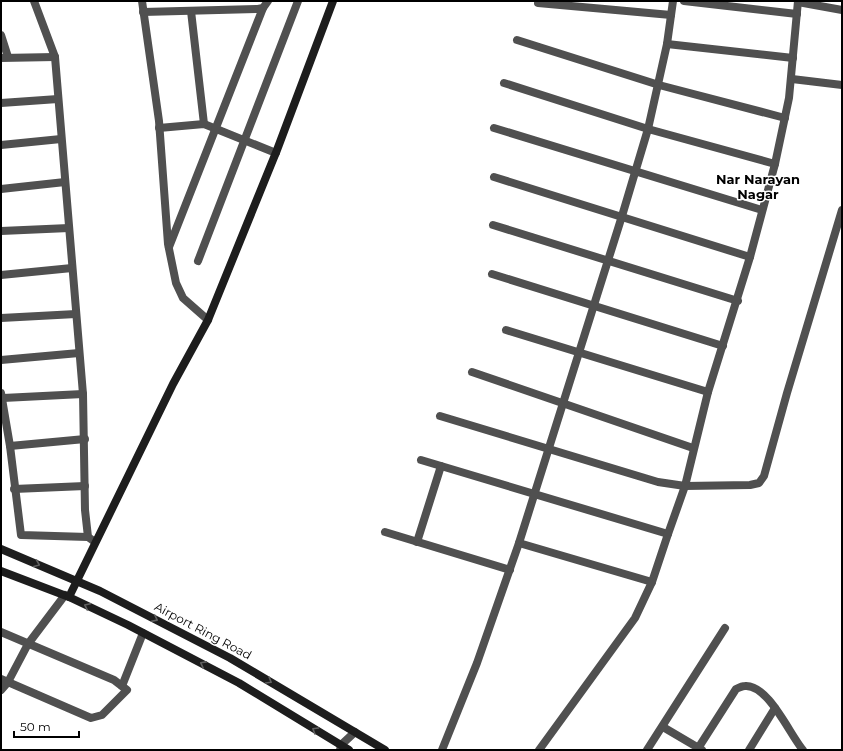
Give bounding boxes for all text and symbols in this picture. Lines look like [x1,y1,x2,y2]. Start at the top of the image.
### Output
district label: Nar Narayan Nagar [716,171,800,202]
one-way arrow [33,559,40,567]
street label: Airport Ring Road [152,599,254,663]
one-way arrow [84,603,91,611]
one-way arrow [150,614,158,622]
one-way arrow [200,662,207,669]
one-way arrow [265,676,272,683]
scale bar [14,713,79,739]
text: 50 m [20,719,51,734]
one-way arrow [312,727,319,734]

